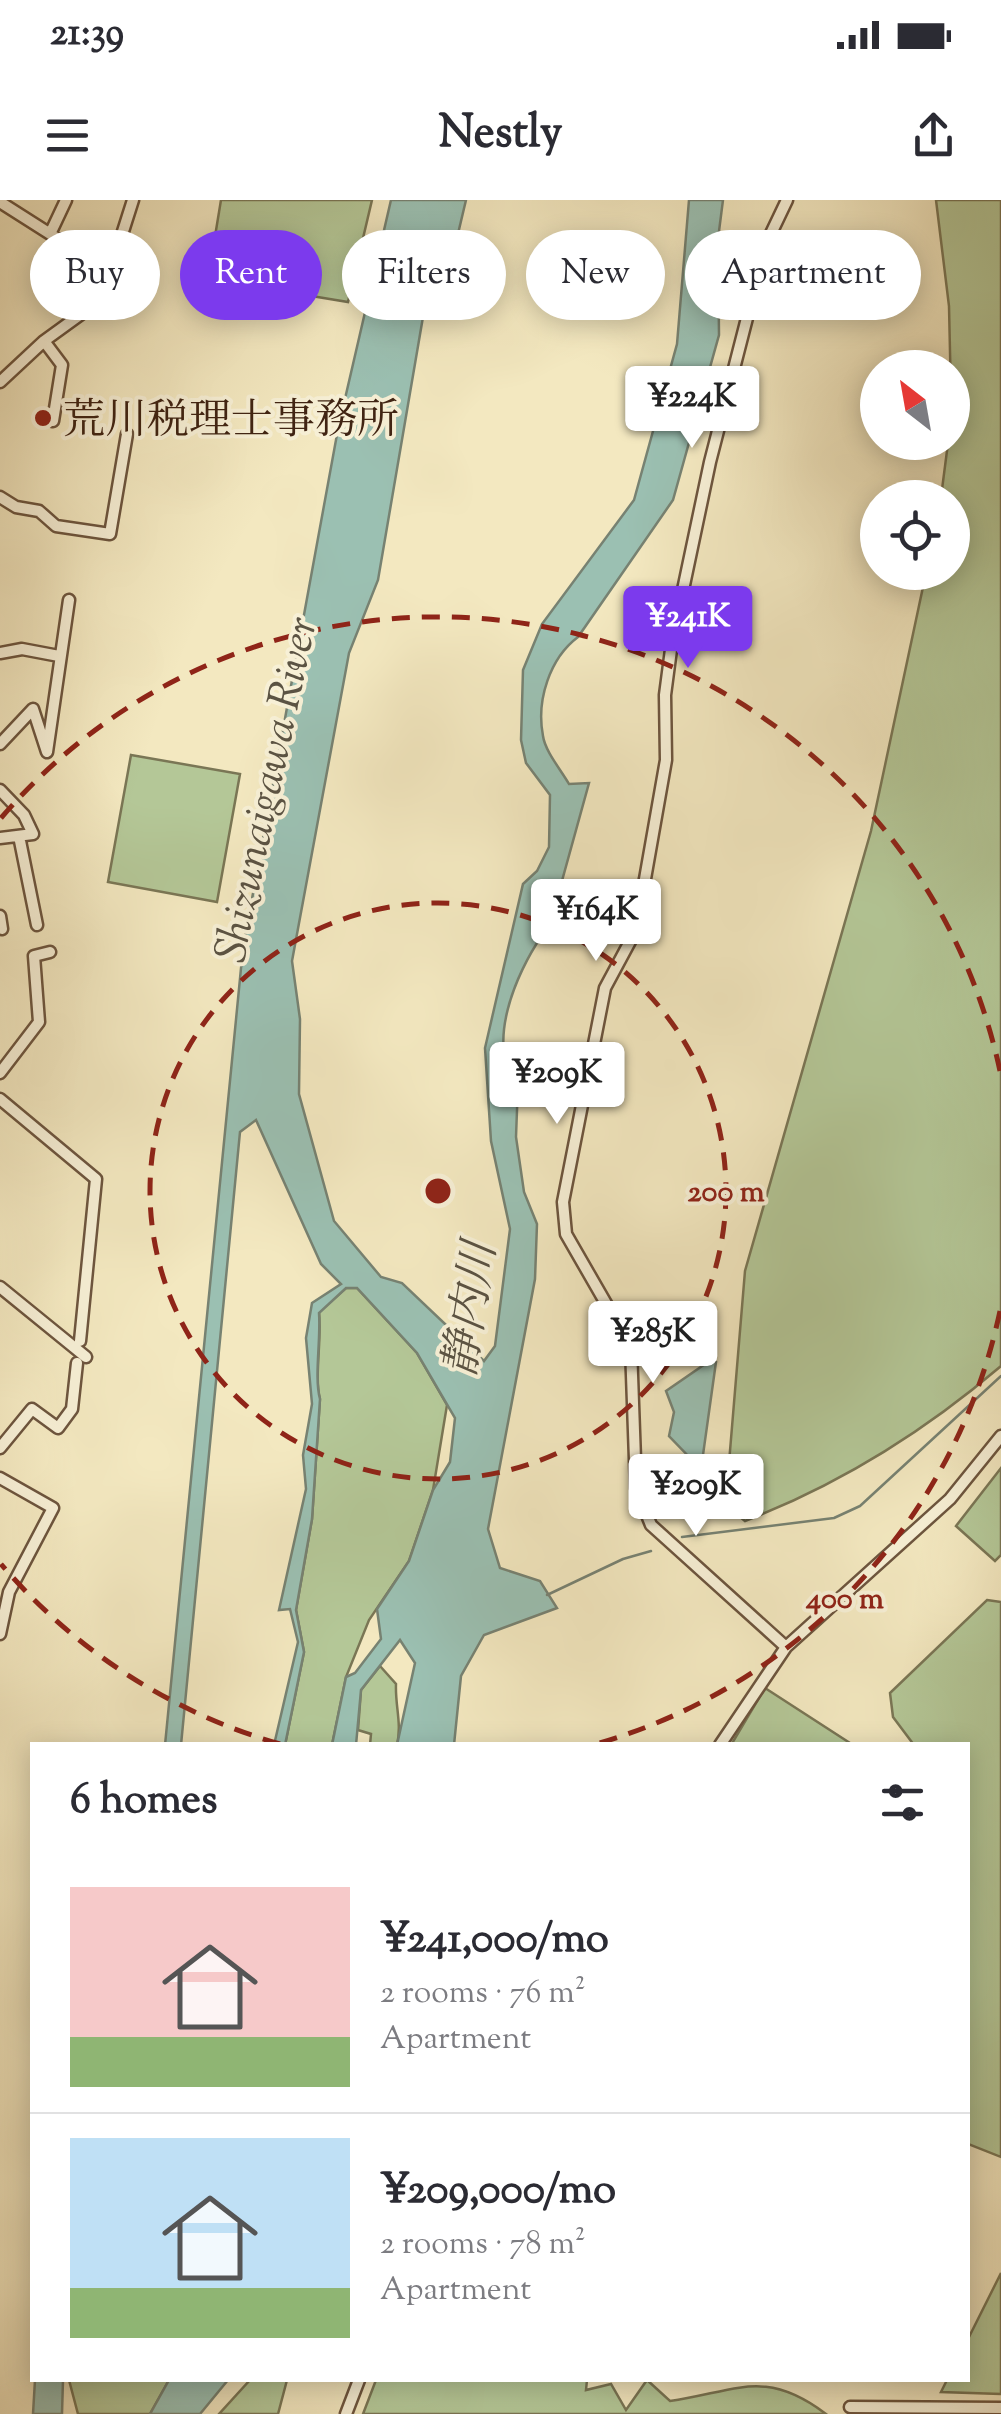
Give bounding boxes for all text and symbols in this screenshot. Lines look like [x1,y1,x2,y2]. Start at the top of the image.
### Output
text: 21:39 [50,8,124,62]
text: Nestly [439,103,562,168]
icon: menu [40,108,95,163]
icon: share [906,108,961,163]
chip: Buy [30,230,160,320]
chip: Rent [180,230,322,320]
chip: Filters [342,230,506,320]
chip: New [526,230,665,320]
chip: Apartment [685,230,921,320]
north arrow [860,350,970,460]
map controls [860,350,970,590]
pin: ¥224K [622,366,762,451]
text: ¥224K [647,375,737,421]
place label: 荒川税理士事務所 [63,393,399,453]
marker: 荒川税理士事務所 [32,407,54,429]
button: locate [860,480,970,590]
pin: ¥241K [618,586,758,671]
text: ¥241K [645,595,731,641]
water label: Shizunaigawa River [201,611,338,969]
pin: ¥164K [526,879,666,964]
text: ¥164K [553,888,639,934]
pin: ¥209K [487,1042,627,1127]
text: ¥209K [512,1051,602,1097]
text: 200 m [688,1172,765,1215]
centre of rings [420,1173,456,1209]
water label: 静内川 [431,1233,517,1382]
pin: ¥285K [583,1301,723,1386]
text: ¥285K [610,1310,696,1356]
pin: ¥209K [626,1454,766,1539]
text: ¥209K [651,1463,741,1509]
text: 400 m [805,1579,884,1622]
text: 6 homes [70,1772,217,1832]
icon: filters [875,1775,930,1830]
text: ¥241,000/mo [380,1911,609,1971]
icon: home [150,1927,270,2047]
text: 2 rooms · 76 m² [380,1971,586,2017]
text: Apartment [380,2017,531,2063]
text: ¥209,000/mo [380,2162,616,2222]
icon: home [150,2178,270,2298]
text: 2 rooms · 78 m² [380,2222,586,2268]
text: Apartment [380,2268,531,2314]

